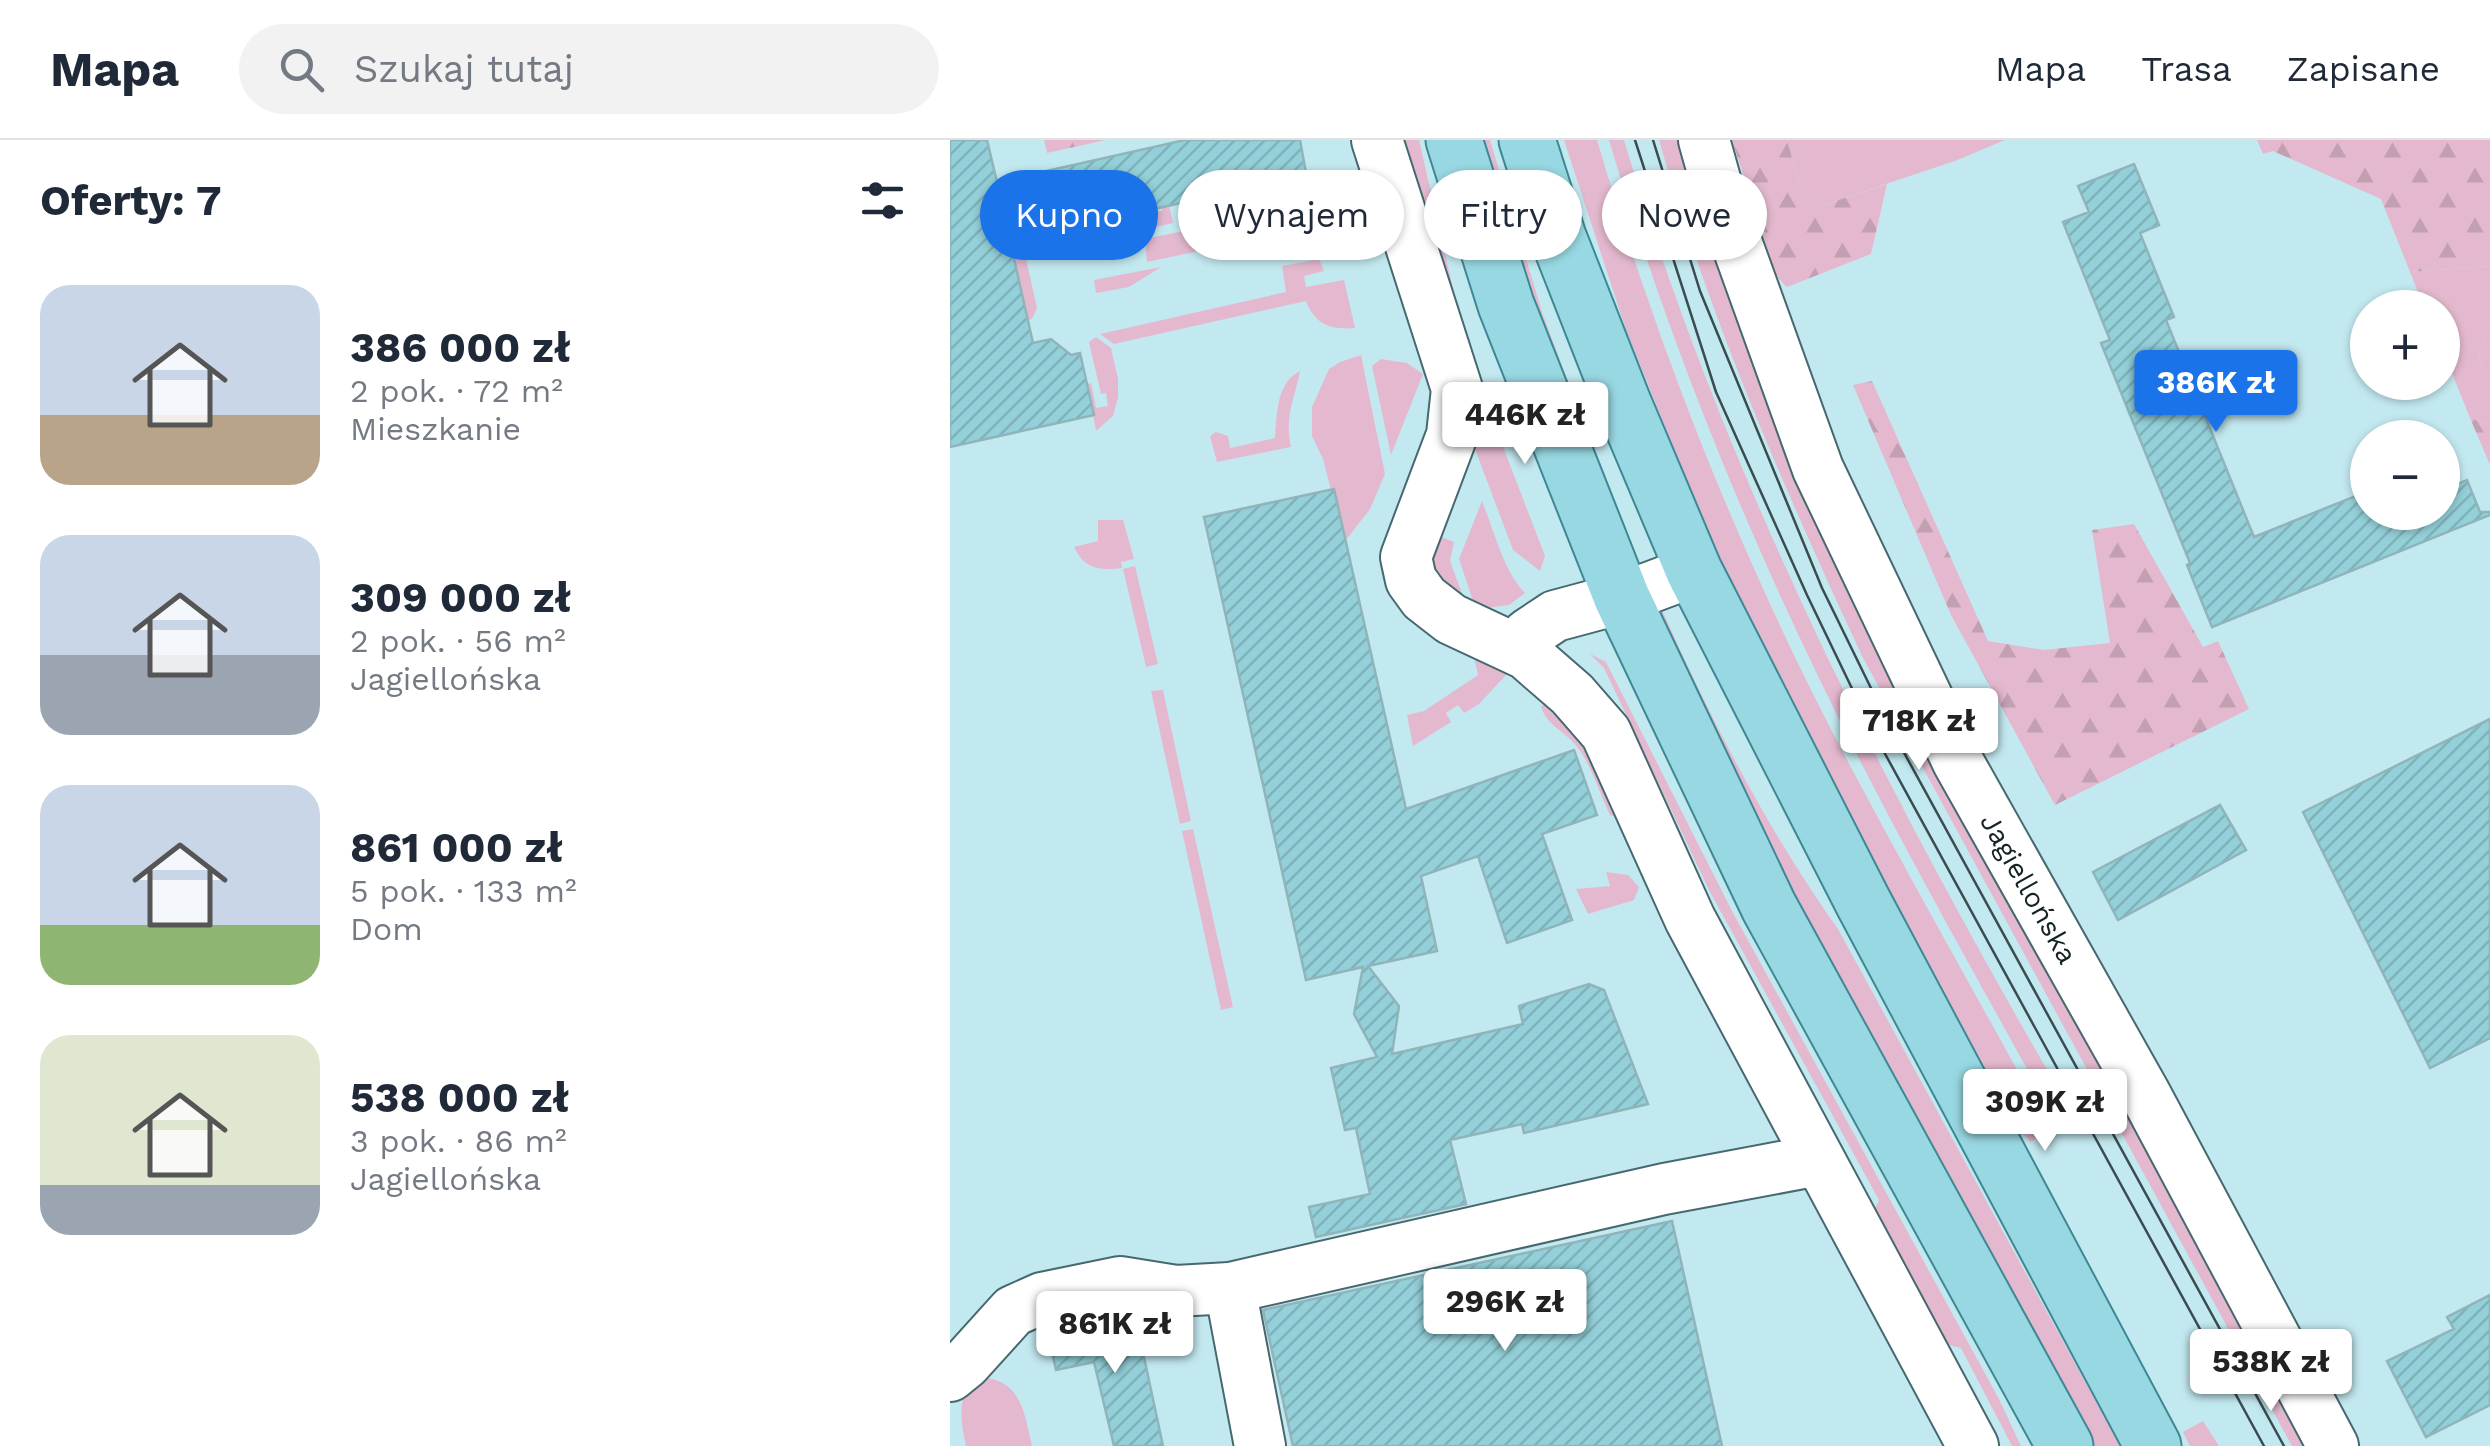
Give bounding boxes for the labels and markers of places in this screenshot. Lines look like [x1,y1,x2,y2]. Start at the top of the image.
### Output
pin: 386K zł [2124,350,2308,435]
pin: 446K zł [1433,382,1617,467]
pin: 718K zł [1827,688,2011,773]
pin: 309K zł [1953,1069,2137,1154]
pin: 296K zł [1413,1269,1597,1354]
pin: 861K zł [1023,1291,1207,1376]
pin: 538K zł [2179,1329,2363,1414]

